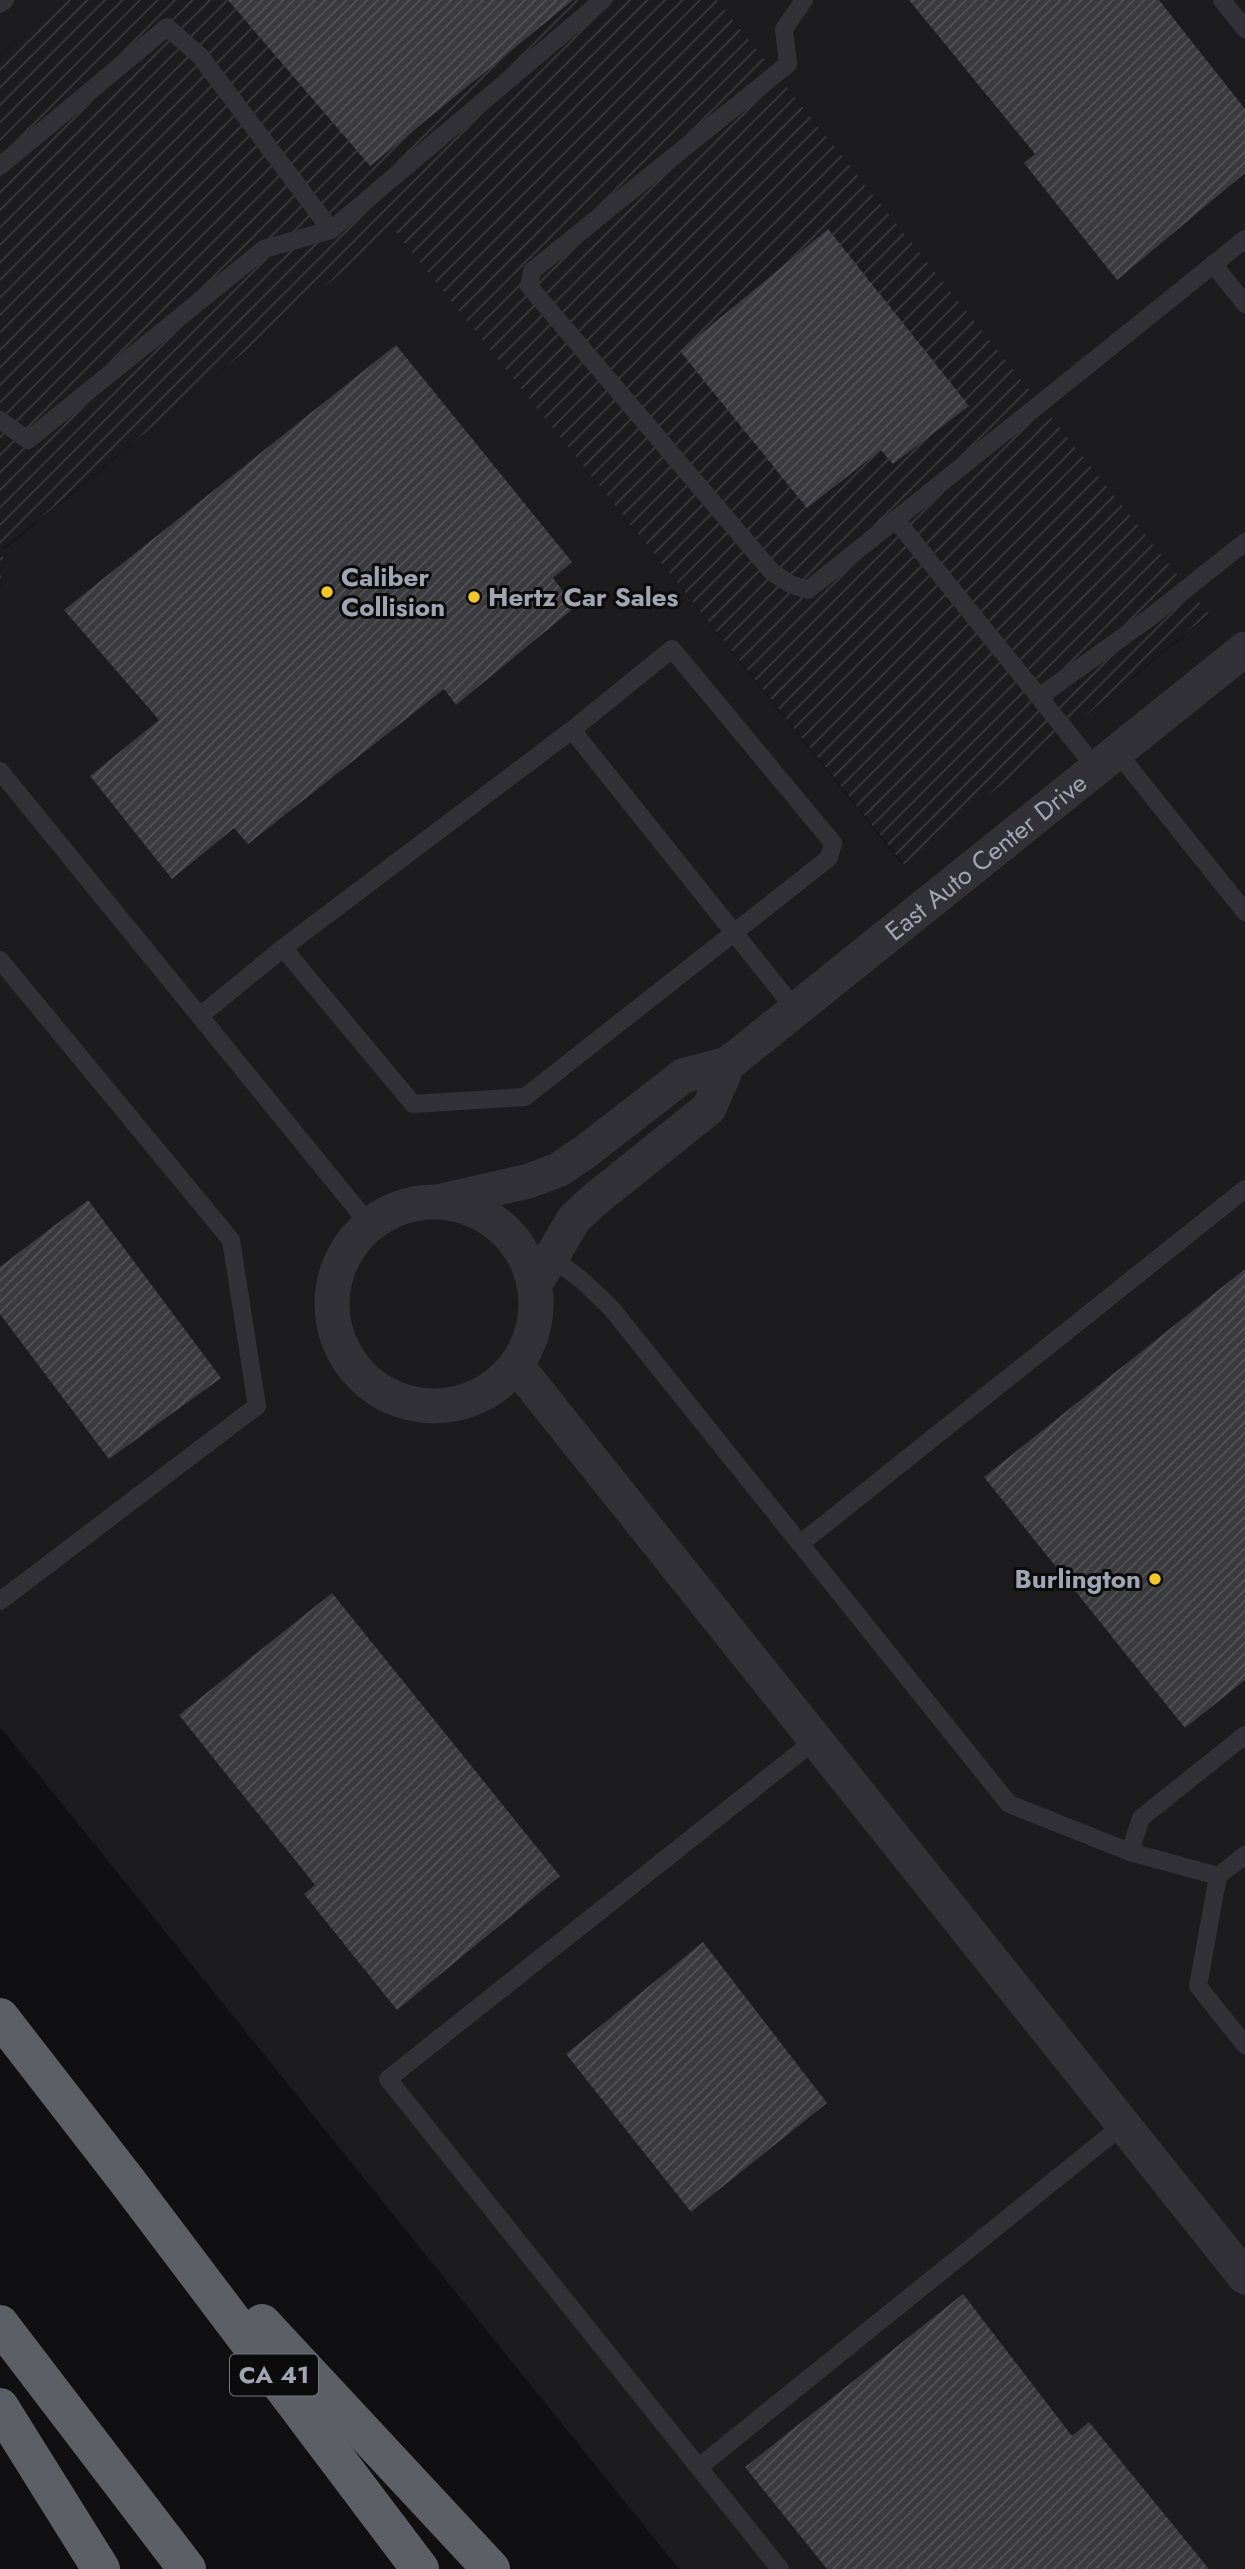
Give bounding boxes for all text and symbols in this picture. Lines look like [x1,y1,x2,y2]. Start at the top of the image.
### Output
place label: Caliber Collision [341,558,445,626]
place label: Hertz Car Sales [488,578,679,616]
marker: Caliber Collision [319,584,335,600]
marker: Hertz Car Sales [466,589,482,605]
street label: East Auto Center Drive [877,764,1095,950]
place label: Burlington [1015,1560,1141,1598]
marker: Burlington [1147,1571,1163,1587]
road number: CA 41 [230,2354,318,2396]

